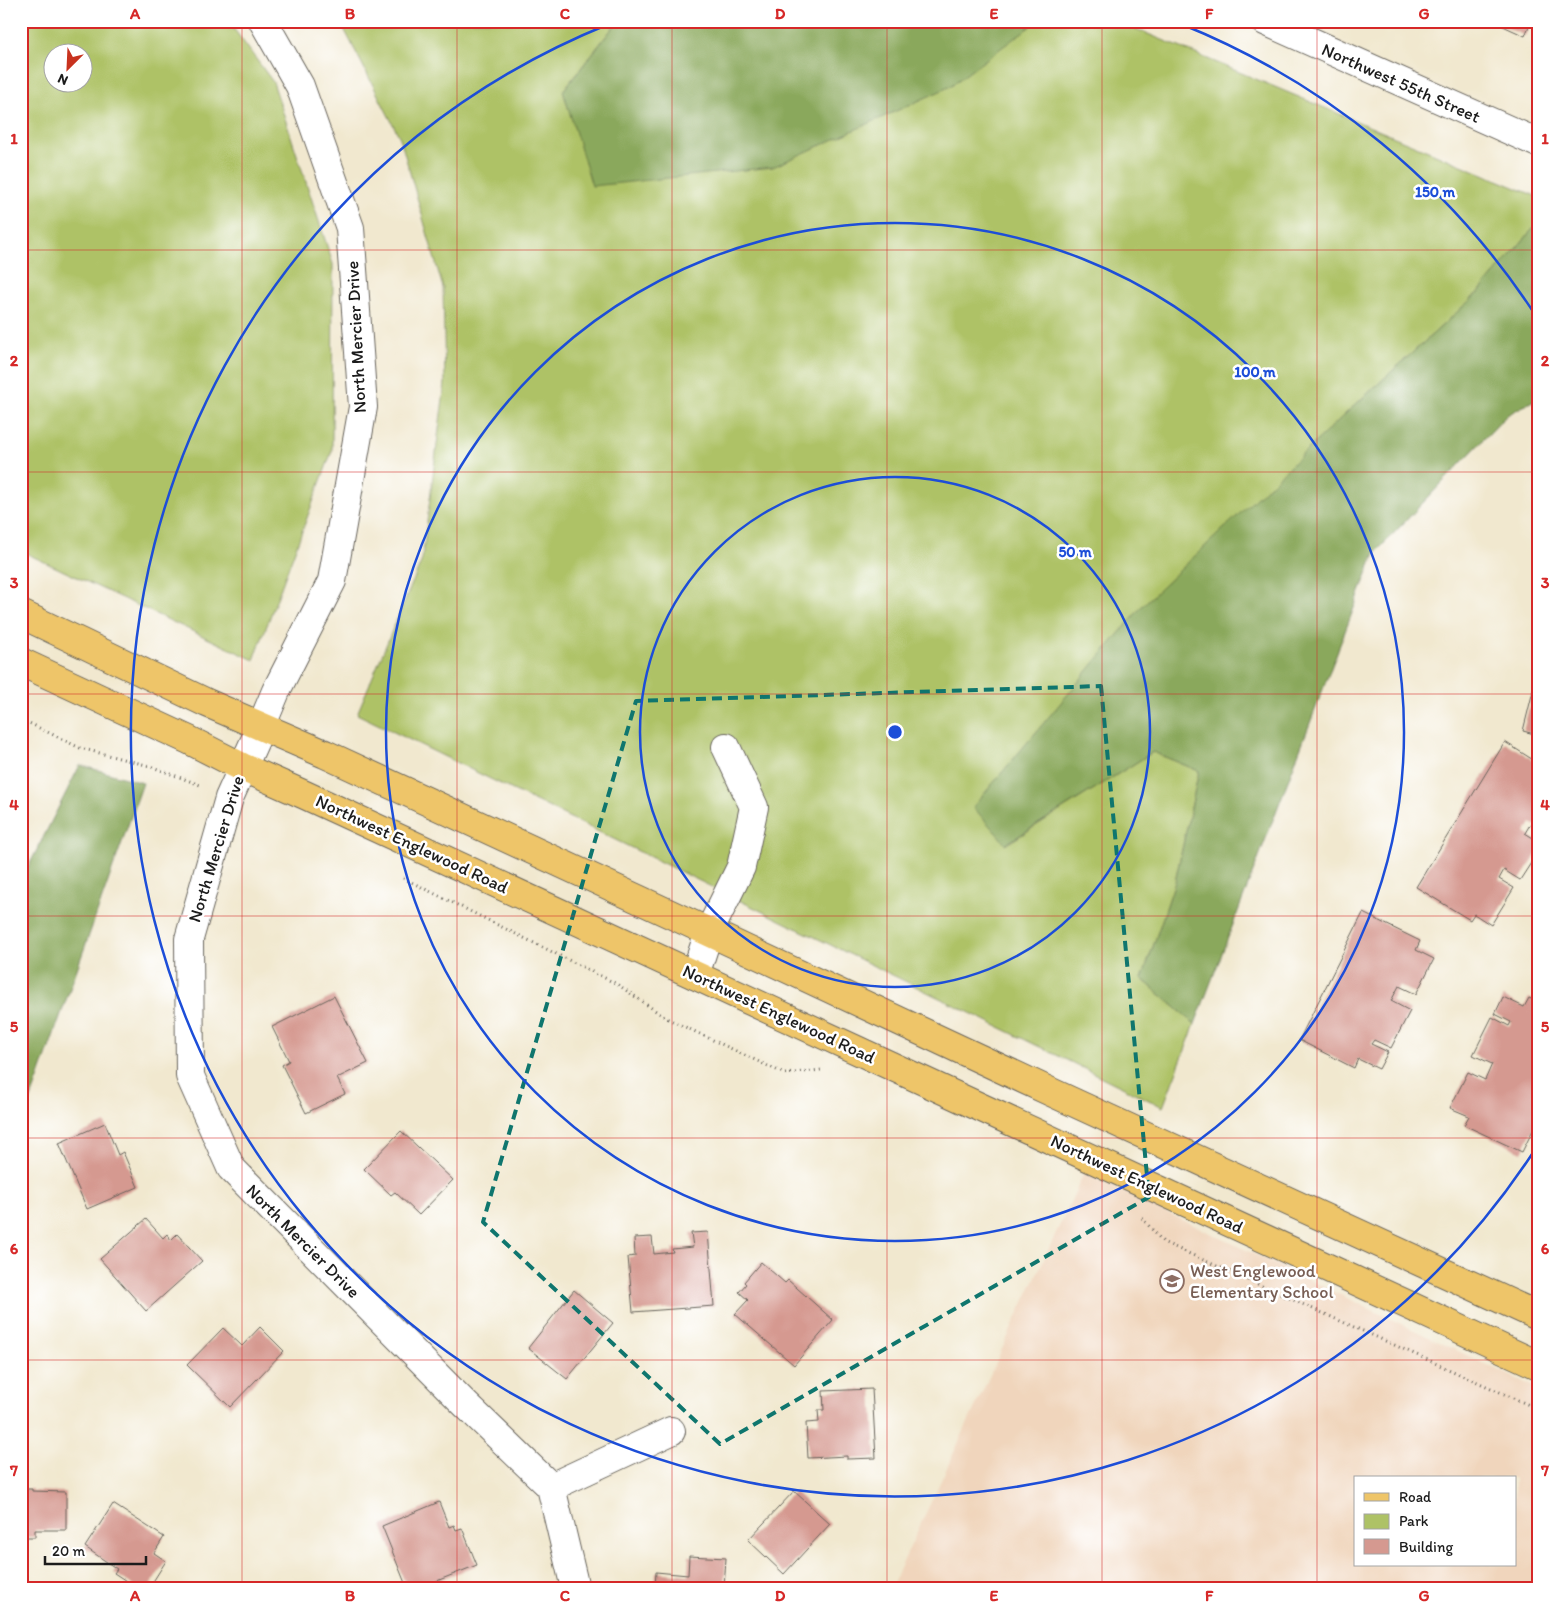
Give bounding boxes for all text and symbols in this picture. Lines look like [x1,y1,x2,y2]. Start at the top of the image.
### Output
text: A [129,4,141,23]
text: B [345,4,356,23]
text: C [560,4,571,23]
text: D [775,4,786,23]
text: E [990,4,999,23]
text: F [1205,4,1214,23]
text: G [1418,4,1430,23]
street label: Northwest 55th Street [1318,38,1484,128]
north arrow [42,42,92,92]
text: N [55,70,71,89]
text: 1 [10,129,18,148]
text: 1 [1541,129,1549,148]
text: 150 m [1415,183,1455,201]
street label: North Mercier Drive [341,260,371,414]
text: 2 [10,351,19,370]
text: 2 [1541,351,1550,370]
text: 100 m [1234,363,1276,381]
text: 50 m [1058,543,1092,561]
text: 3 [10,573,19,592]
text: 3 [1541,573,1550,592]
centre of rings [886,723,904,741]
street label: North Mercier Drive [183,773,249,925]
street label: Northwest Englewood Road [312,790,512,898]
text: 4 [9,795,19,814]
text: 4 [1540,795,1550,814]
street label: Northwest Englewood Road [679,960,879,1068]
text: 5 [10,1017,19,1036]
text: 5 [1541,1017,1550,1036]
street label: Northwest Englewood Road [1047,1130,1247,1238]
street label: North Mercier Drive [241,1179,365,1303]
text: 6 [10,1239,19,1258]
text: 6 [1541,1239,1550,1258]
place label: West Englewood Elementary School [1190,1260,1334,1303]
school or university icon: West Englewood Elementary School [1159,1268,1185,1294]
text: 7 [9,1461,18,1480]
text: 7 [1540,1461,1549,1480]
legend [1354,1476,1516,1566]
text: Road [1399,1488,1432,1506]
text: Park [1399,1512,1429,1530]
scale bar [45,1534,146,1566]
text: Building [1399,1538,1453,1556]
text: 20 m [52,1542,86,1560]
text: A [129,1586,141,1605]
text: B [345,1586,356,1605]
text: C [560,1586,571,1605]
text: D [775,1586,786,1605]
text: E [990,1586,999,1605]
text: F [1205,1586,1214,1605]
text: G [1418,1586,1430,1605]

